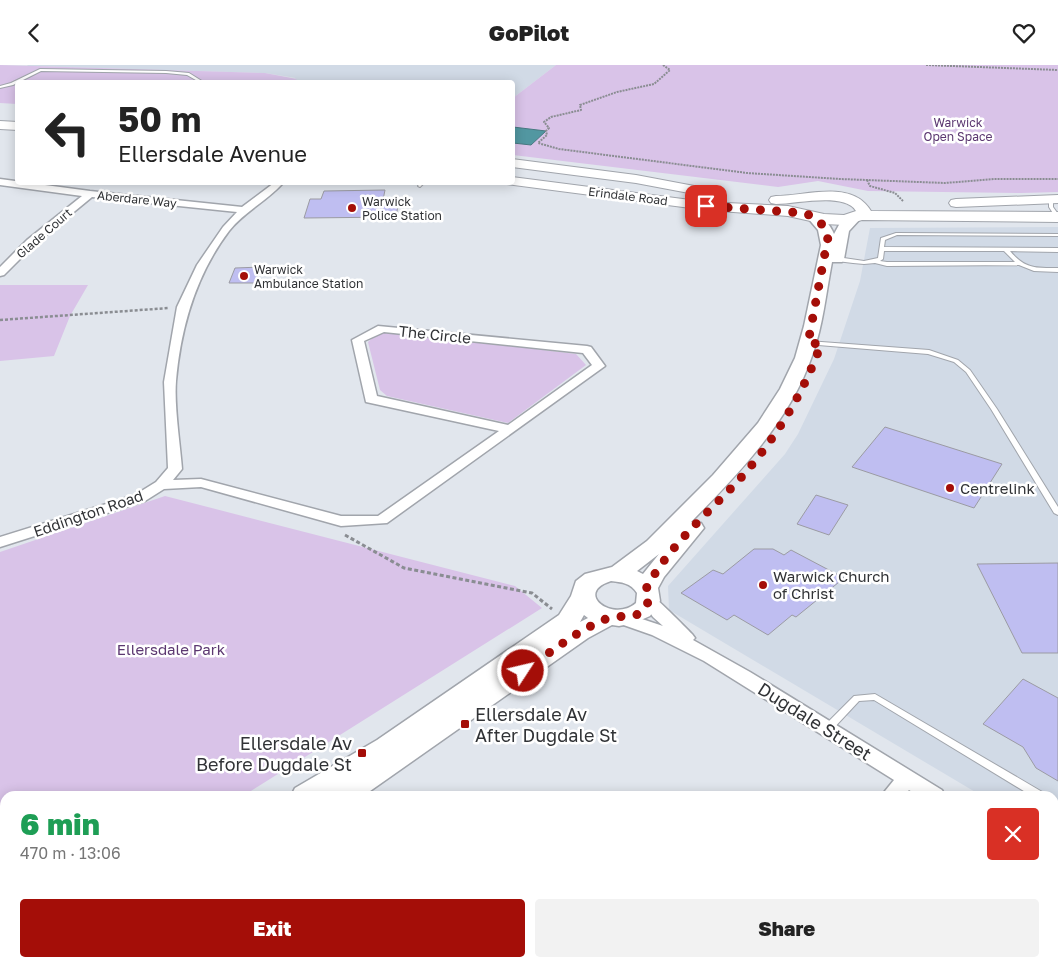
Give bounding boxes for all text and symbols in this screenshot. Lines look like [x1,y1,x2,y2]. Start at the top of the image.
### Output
icon: back [20,19,48,47]
text: GoPilot [489,19,569,46]
icon: heart [1010,19,1038,47]
text: 50 m [118,98,201,140]
icon: left [35,100,100,165]
park label: Warwick Open Space [924,115,993,144]
text: Ellersdale Avenue [118,140,307,167]
street label: Erindale Road [587,184,669,208]
pin [685,185,727,227]
street label: Aberdare Way [96,187,178,211]
icon: arrive [692,192,720,220]
place label: Warwick Police Station [362,194,442,223]
marker: Warwick Police Station [346,202,358,214]
street label: Glade Court [13,205,75,261]
place label: Warwick Ambulance Station [254,262,363,291]
marker: Warwick Ambulance Station [238,270,250,282]
street label: The Circle [398,321,472,347]
place label: Centrelink [960,479,1035,497]
marker: Centrelink [944,482,956,494]
street label: Eddington Road [31,486,145,540]
place label: Warwick Church of Christ [773,567,890,602]
marker: Warwick Church of Christ [757,579,769,591]
park label: Ellersdale Park [117,640,226,658]
position arrow [496,644,548,696]
street label: Dugdale Street [754,677,876,765]
place label: Ellersdale Av After Dugdale St [475,703,617,746]
marker: Ellersdale Av After Dugdale St [459,718,471,730]
place label: Ellersdale Av Before Dugdale St [196,732,352,775]
marker: Ellersdale Av Before Dugdale St [356,747,368,759]
text: 6 min [20,806,100,842]
button: close [987,808,1039,860]
text: 470 m · 13:06 [20,843,121,863]
button: Exit [20,899,525,957]
button: Share [535,899,1039,957]

